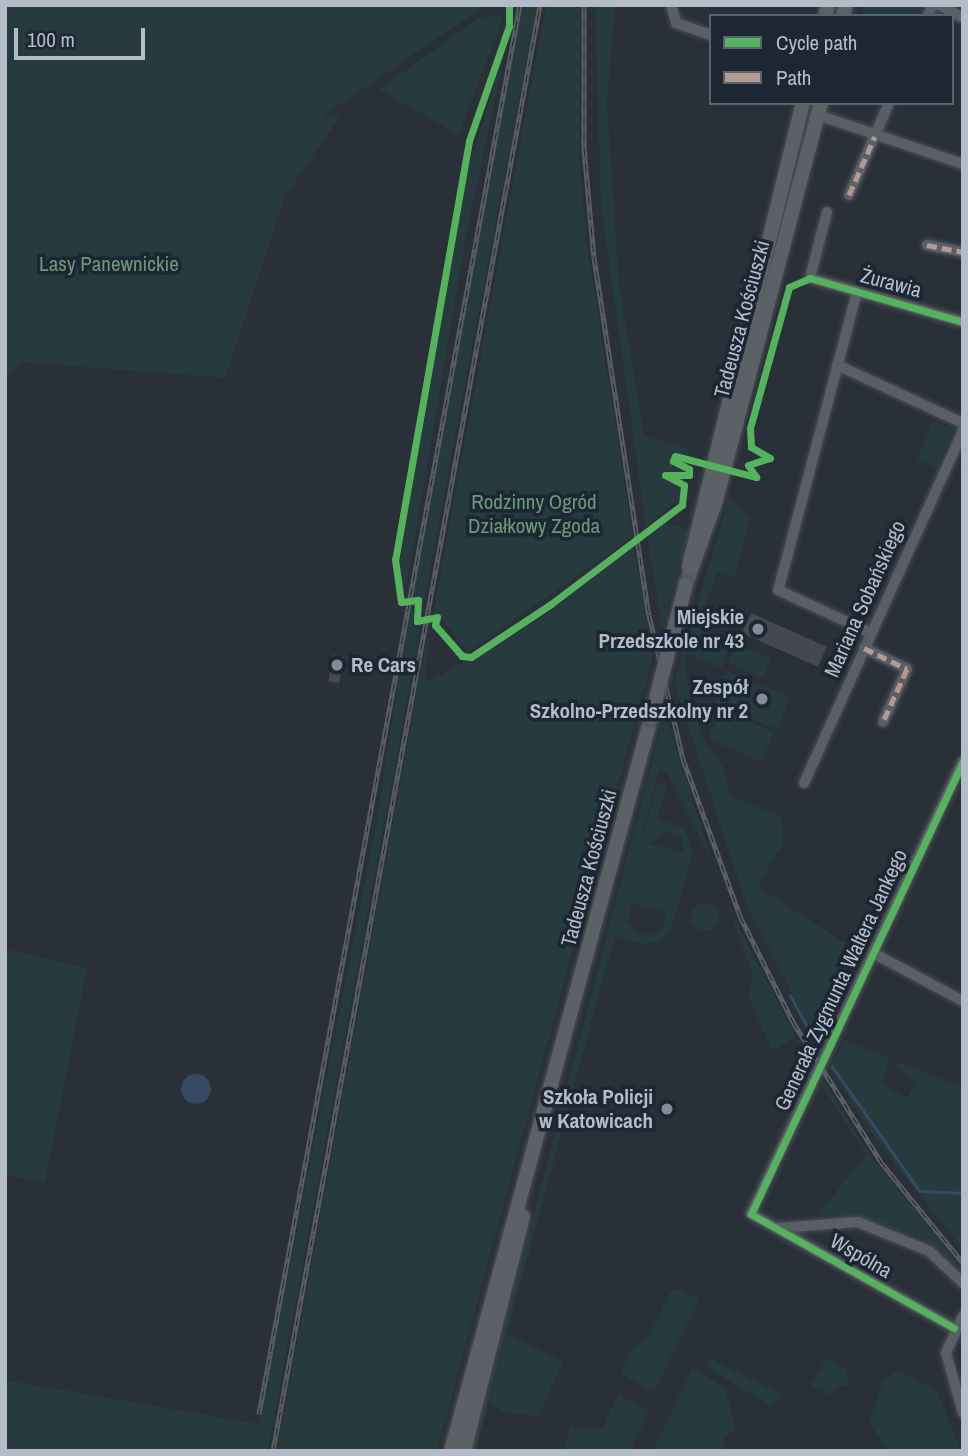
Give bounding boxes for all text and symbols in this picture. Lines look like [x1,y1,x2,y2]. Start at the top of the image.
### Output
scale bar [18,14,149,58]
legend [709,14,954,105]
text: 100 m [27,25,75,54]
text: Cycle path [776,28,857,57]
text: Path [776,63,811,92]
street label: Tadeusza Kościuszki [709,237,775,401]
park label: Lasy Panewnickie [39,251,179,277]
street label: Żurawia [858,263,924,303]
park label: Rodzinny Ogród Działkowy Zgoda [468,489,600,539]
street label: Mariana Sobańskiego [819,517,911,681]
place label: Miejskie Przedszkole nr 43 [599,604,744,654]
marker: Miejskie Przedszkole nr 43 [750,621,766,637]
place label: Re Cars [351,652,416,678]
marker: Re Cars [329,657,345,673]
place label: Zespół Szkolno-Przedszkolny nr 2 [530,674,748,724]
marker: Zespół Szkolno-Przedszkolny nr 2 [754,691,770,707]
street label: Tadeusza Kościuszki [556,786,622,950]
street label: Generała Zygmunta Waltera Jankego [769,845,913,1115]
place label: Szkoła Policji w Katowicach [539,1084,653,1134]
marker: Szkoła Policji w Katowicach [659,1101,675,1117]
street label: Wspólna [826,1228,896,1284]

